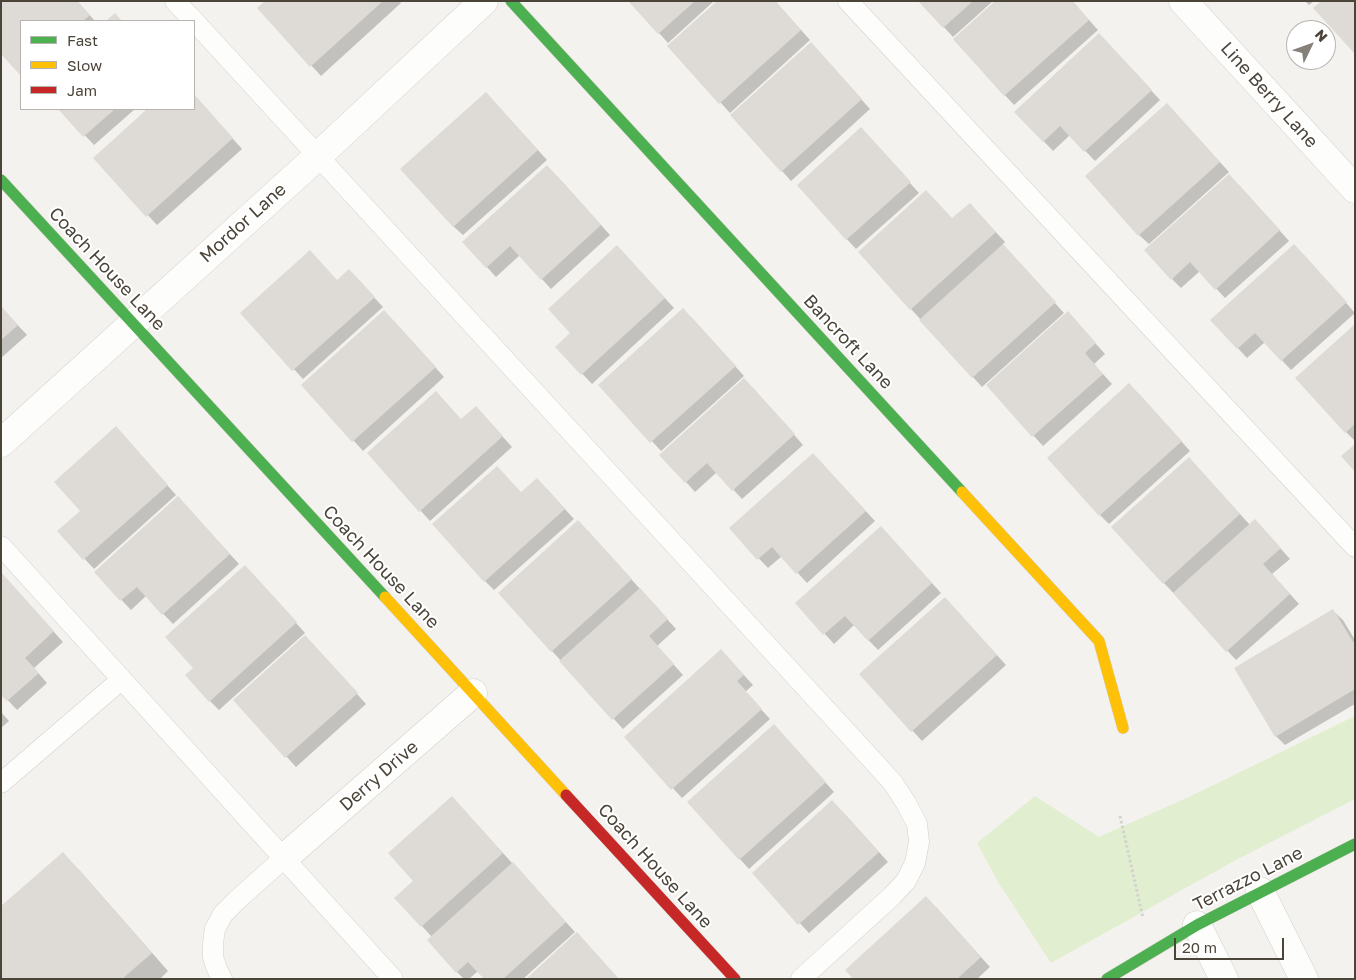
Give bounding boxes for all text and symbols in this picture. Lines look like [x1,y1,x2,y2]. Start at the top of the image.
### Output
legend [20,20,195,110]
north arrow [1286,20,1336,70]
text: N [1312,26,1332,45]
text: Fast [67,31,98,49]
street label: Line Berry Lane [1216,38,1322,152]
text: Slow [67,56,102,74]
text: Jam [67,81,97,99]
street label: Mordor Lane [195,179,291,267]
street label: Coach House Lane [44,203,170,335]
street label: Bancroft Lane [799,290,897,394]
street label: Coach House Lane [318,501,444,633]
street label: Derry Drive [335,736,423,816]
street label: Coach House Lane [593,799,717,933]
street label: Terrazzo Lane [1190,842,1306,916]
scale bar [1176,928,1286,960]
text: 20 m [1182,938,1217,956]

